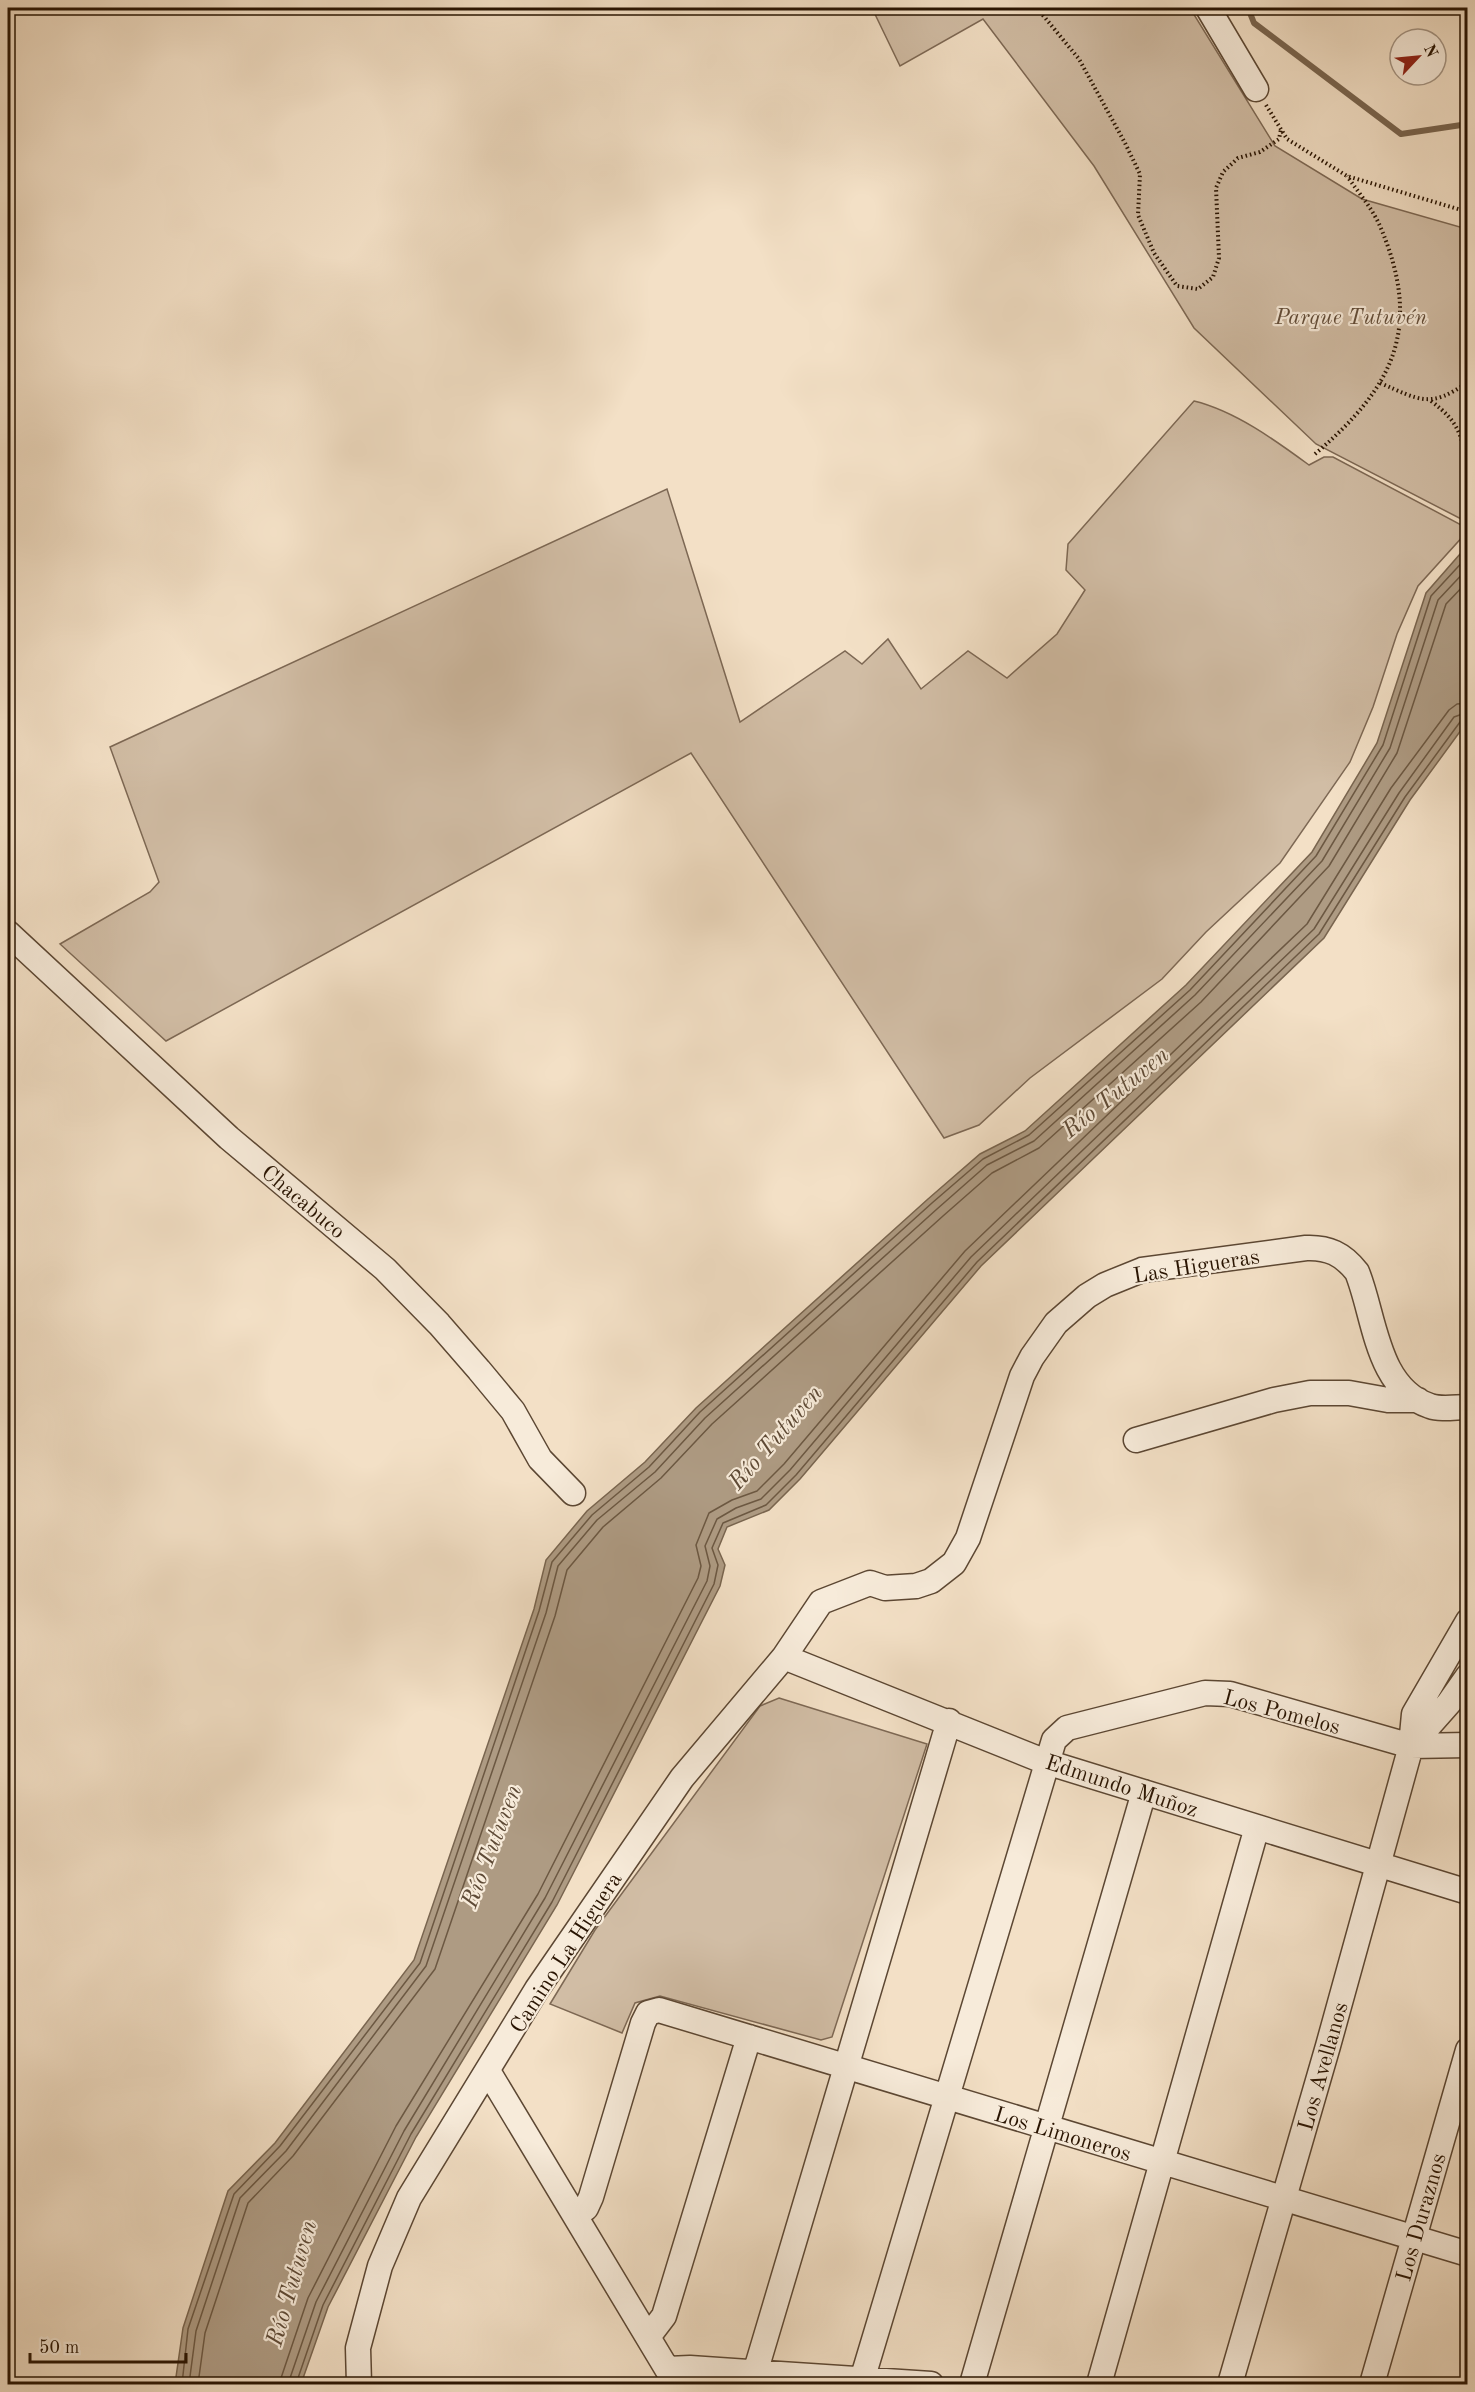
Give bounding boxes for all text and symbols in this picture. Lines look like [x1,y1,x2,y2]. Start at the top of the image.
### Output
north arrow [1388,27,1448,87]
text: N [1420,42,1440,61]
park label: Parque Tutuvén [1274,307,1428,329]
water label: Río Tutuven [1058,1043,1174,1144]
street label: Chacabuco [257,1161,349,1244]
street label: Las Higueras [1131,1246,1261,1288]
water label: Río Tutuven [724,1381,828,1496]
street label: Los Pomelos [1221,1687,1342,1739]
street label: Edmundo Muñoz [1042,1752,1200,1822]
water label: Río Tutuven [458,1782,527,1912]
street label: Camino La Higuera [507,1869,627,2037]
street label: Los Avellanos [1295,2000,1353,2133]
street label: Los Limoneros [991,2104,1133,2166]
street label: Los Duraznos [1393,2151,1451,2284]
water label: Río Tutuven [263,2218,322,2350]
scale bar [30,2326,186,2364]
text: 50 m [39,2339,79,2357]

